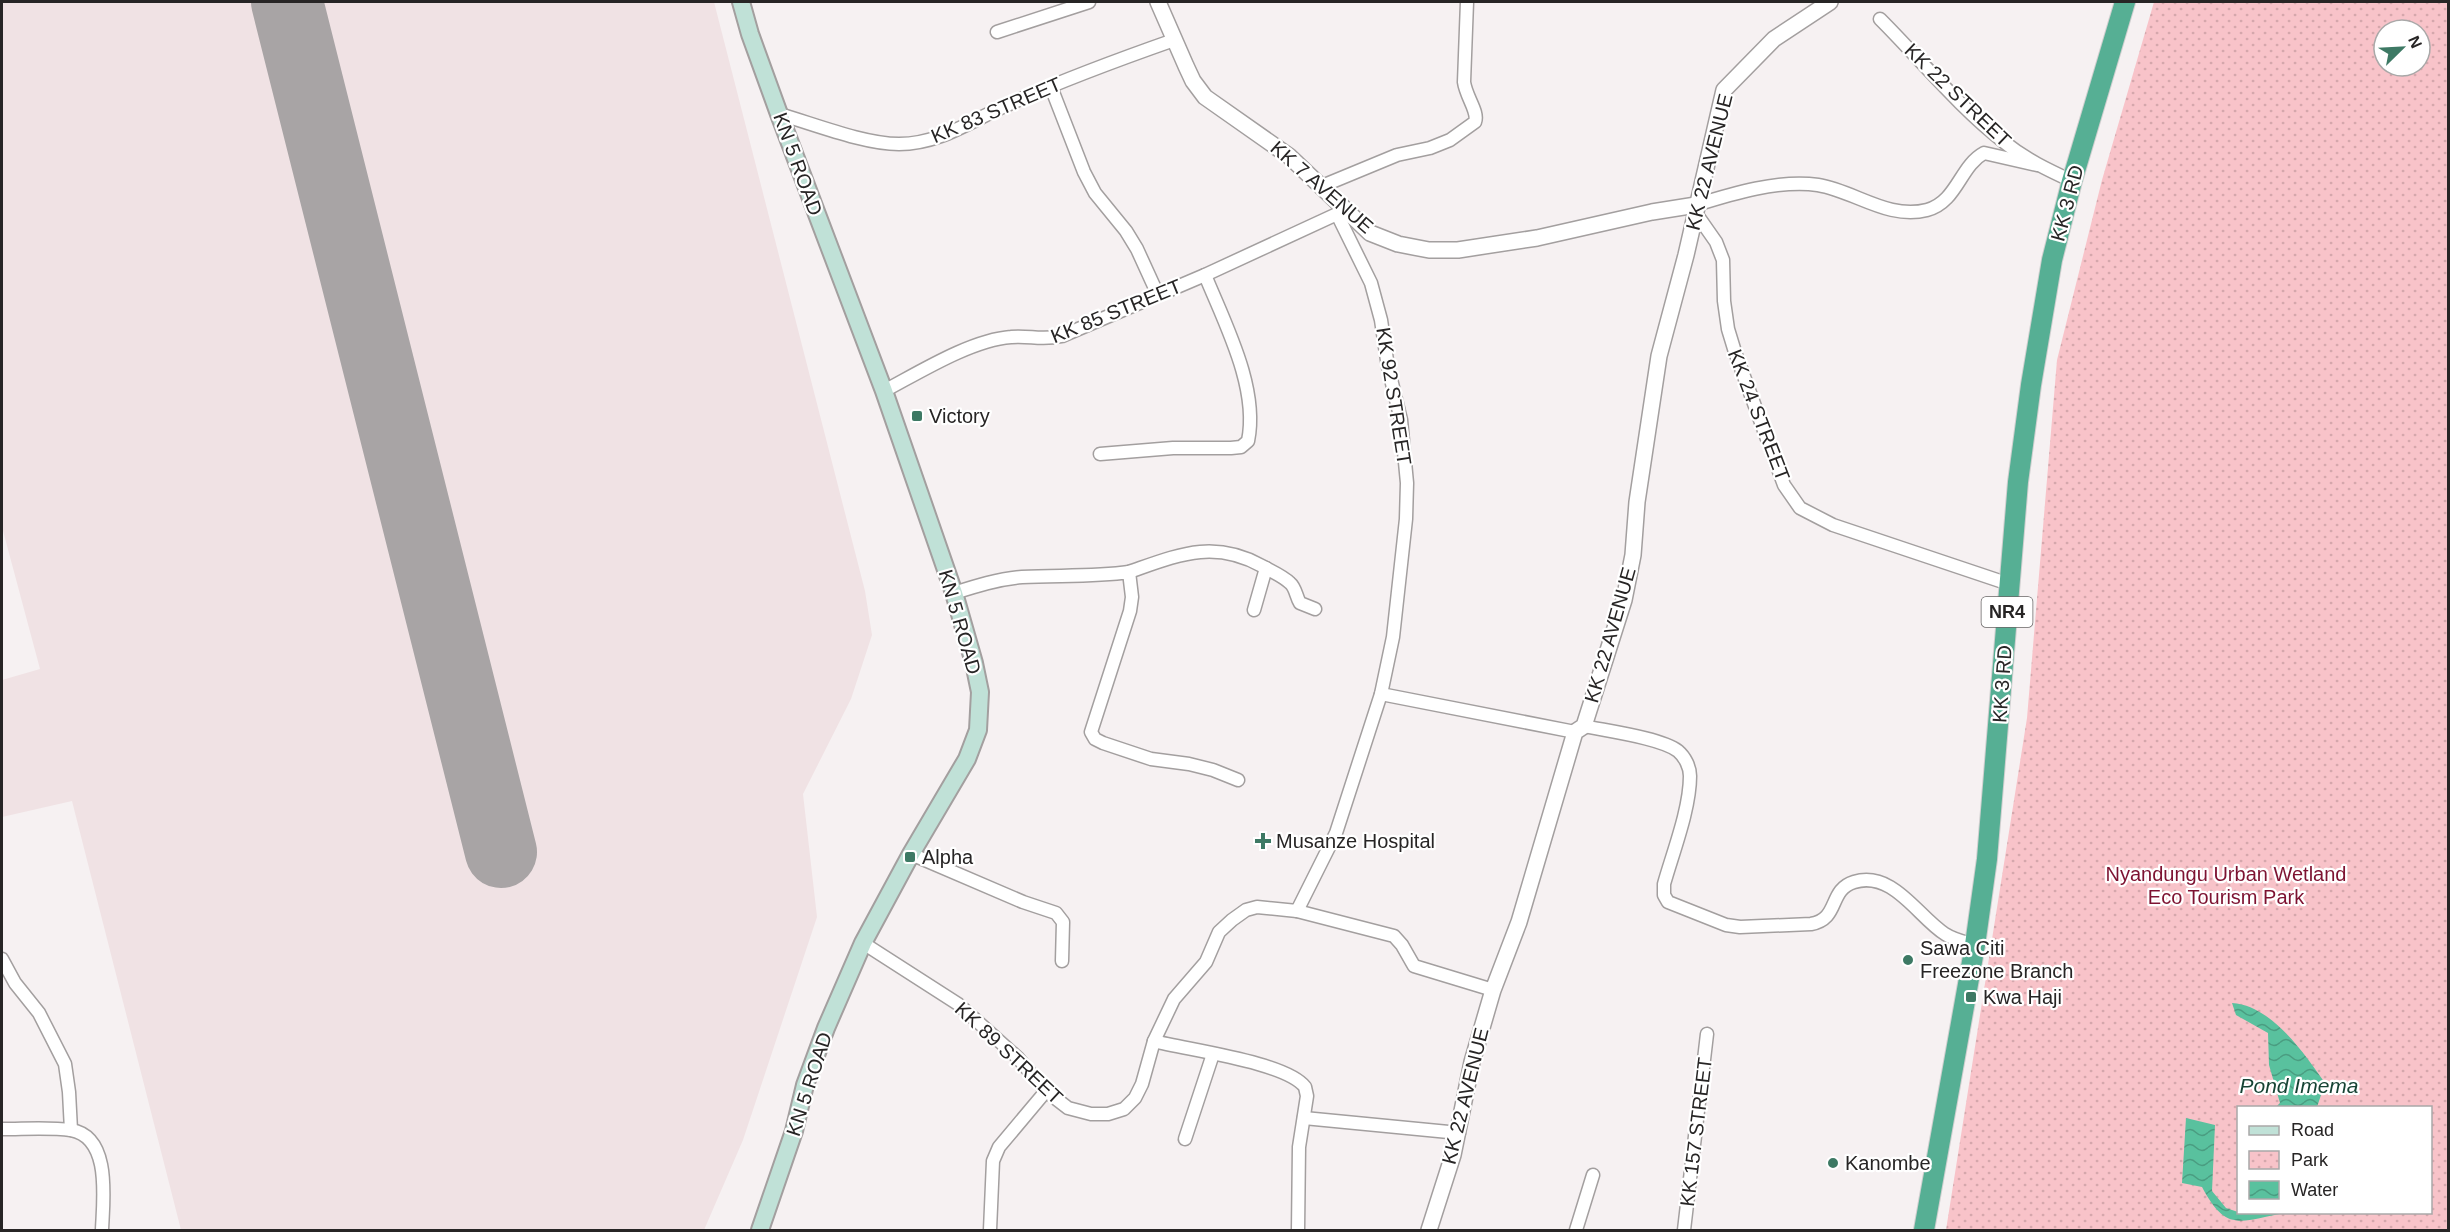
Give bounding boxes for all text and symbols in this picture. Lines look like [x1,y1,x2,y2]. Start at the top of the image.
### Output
north arrow [2372,18,2432,78]
text: N [2405,33,2425,51]
street label: KK 22 STREET [1900,39,2016,151]
street label: KK 83 STREET [928,73,1064,147]
street label: KK 22 AVENUE [1681,92,1737,232]
street label: KN 5 ROAD [769,110,827,218]
street label: KK 7 AVENUE [1266,137,1378,237]
street label: KK 3 RD [2046,163,2088,243]
street label: KK 85 STREET [1047,275,1185,347]
street label: KK 92 STREET [1372,326,1416,466]
street label: KK 24 STREET [1724,346,1794,484]
place label: Victory [929,405,990,427]
marker: Victory [910,409,924,423]
street label: KK 22 AVENUE [1580,565,1640,705]
street label: KN 5 ROAD [935,567,985,677]
road number: NR4 [1982,597,2032,627]
street label: KK 3 RD [1988,644,2016,724]
place label: Musanze Hospital [1276,830,1435,852]
marker: Musanze Hospital [1254,832,1272,850]
place label: Alpha [922,846,974,868]
marker: Alpha [903,850,917,864]
park label: Nyandungu Urban Wetland Eco Tourism Park [2106,863,2346,908]
place label: Sawa Citi Freezone Branch [1920,937,2073,982]
marker: Sawa Citi Freezone Branch [1901,953,1915,967]
place label: Kwa Haji [1983,986,2062,1008]
marker: Kwa Haji [1964,990,1978,1004]
street label: KK 89 STREET [951,998,1067,1108]
street label: KK 22 AVENUE [1437,1026,1493,1166]
street label: KN 5 ROAD [782,1029,836,1139]
street label: KK 157 STREET [1676,1056,1716,1208]
water label: Pond Imema [2239,1074,2359,1097]
legend [2237,1106,2432,1214]
text: Road [2291,1120,2334,1140]
text: Park [2291,1150,2329,1170]
place label: Kanombe [1845,1152,1931,1174]
marker: Kanombe [1826,1156,1840,1170]
text: Water [2291,1180,2338,1200]

